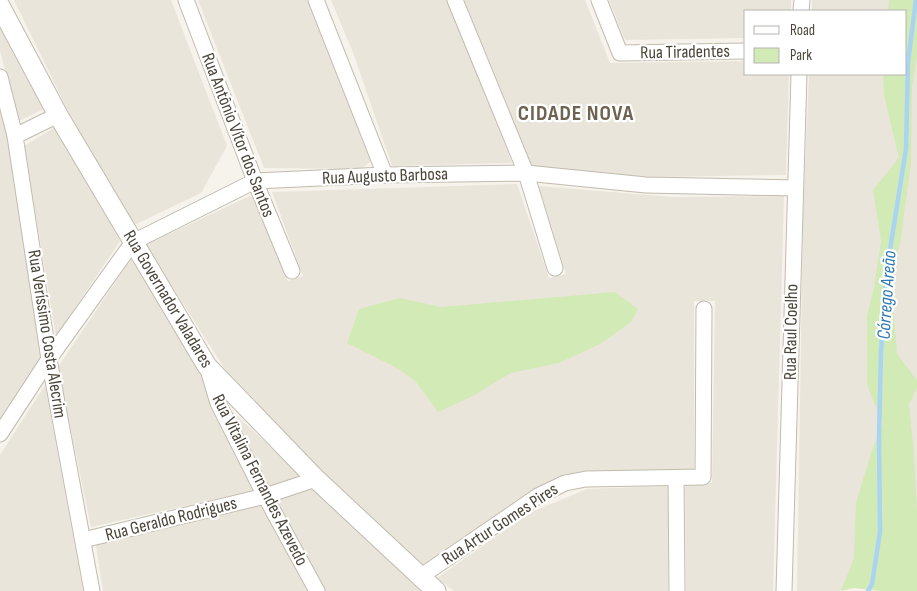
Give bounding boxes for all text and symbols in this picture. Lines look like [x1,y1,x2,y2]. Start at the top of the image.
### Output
legend [744,10,907,75]
text: Road [790,21,815,40]
street label: Rua Tiradentes [640,41,730,63]
text: Park [790,46,812,65]
street label: Rua Antônio Vítor dos Santos [197,50,279,220]
district label: CIDADE NOVA [518,100,634,127]
street label: Rua Augusto Barbosa [322,163,448,189]
street label: Rua Governador Valadares [119,226,217,372]
street label: Rua Veríssimo Costa Alecrim [23,248,71,420]
water label: Córrego Areão [872,250,902,340]
street label: Rua Raul Coelho [780,284,802,380]
street label: Rua Vitalina Fernandes Azevedo [208,391,312,569]
street label: Rua Artur Gomes Pires [438,479,562,569]
street label: Rua Geraldo Rodrigues [103,492,239,546]

